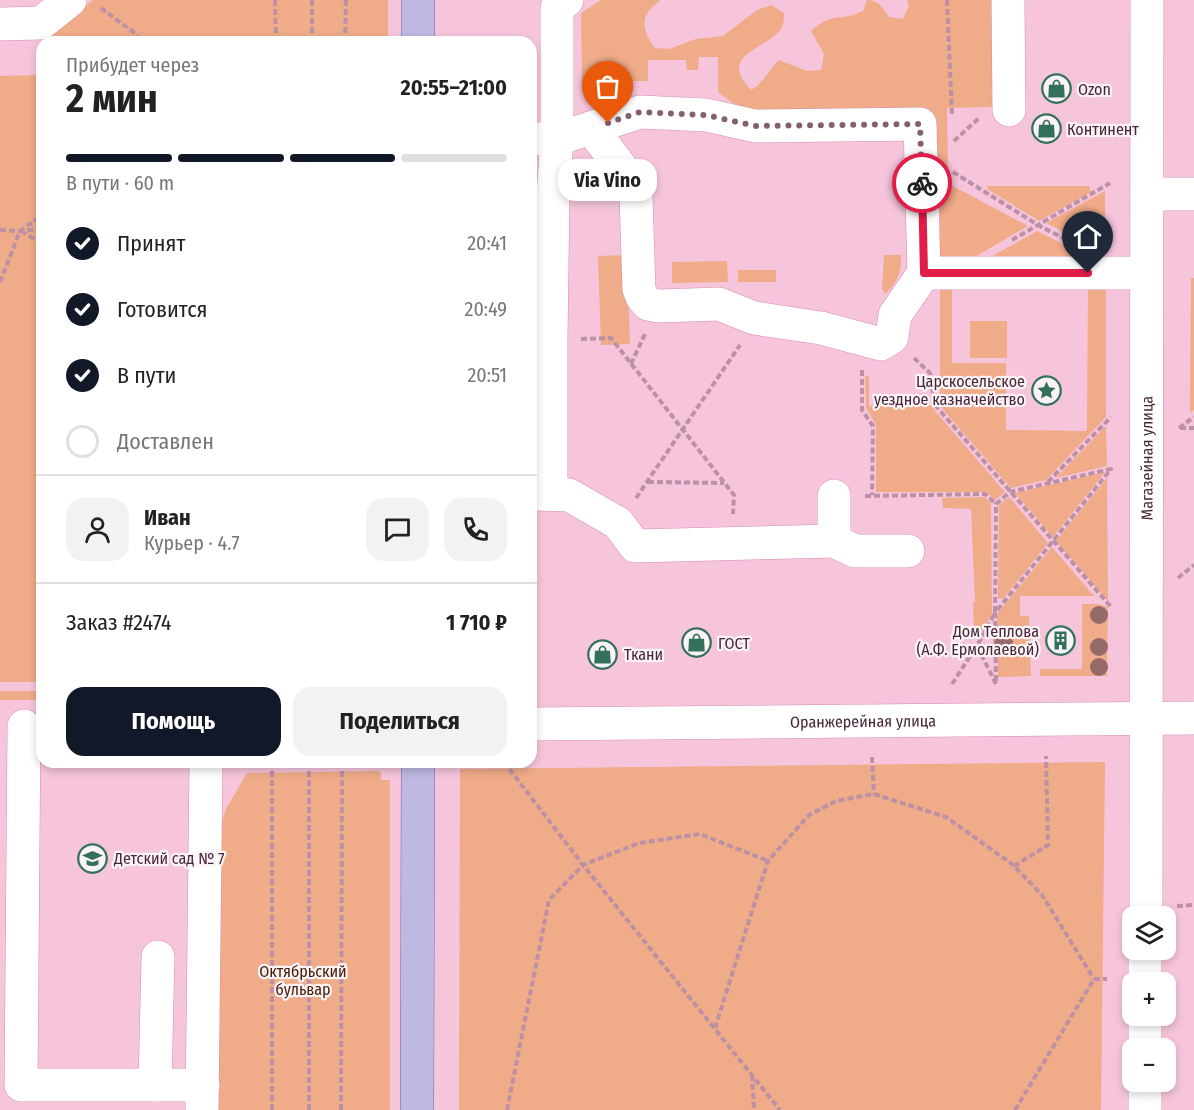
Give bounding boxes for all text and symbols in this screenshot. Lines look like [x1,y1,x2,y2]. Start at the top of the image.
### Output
text: Прибудет через [66,53,199,77]
pin [582,61,633,123]
icon: bag [591,70,624,103]
shop icon: Ozon [1041,73,1073,105]
text: 20:55–21:00 [401,74,507,101]
text: 2 мин [66,76,158,122]
place label: Ozon [1078,80,1111,99]
shop icon: Континент [1030,113,1062,145]
place label: Континент [1067,120,1139,139]
courier [892,153,952,213]
callout: Via Vino [558,159,658,201]
icon: bike [906,167,939,200]
text: Via Vino [574,168,641,192]
text: В пути · 60 m [66,171,174,195]
pin [1062,211,1113,273]
icon: home [1071,220,1104,253]
icon: check [66,227,99,260]
text: Принят [117,230,185,257]
text: 20:41 [467,231,507,255]
icon: check [66,293,99,326]
text: Готовится [117,296,208,323]
text: 20:49 [465,297,507,321]
icon: check [66,359,99,392]
text: В пути [117,362,176,389]
text: 20:51 [467,363,507,387]
place label: Царскосельское уездное казначейство [874,372,1025,409]
place icon: Царскосельское уездное казначейство [1030,374,1062,406]
street label: Магазейная улица [1137,396,1157,520]
text: Доставлен [117,428,214,455]
button: person [66,498,129,561]
button: chat [366,498,429,561]
button: phone [444,498,507,561]
text: Иван [144,504,191,531]
text: Курьер · 4.7 [144,531,240,555]
text: Заказ #2474 [66,609,171,636]
text: 1 710 ₽ [446,609,507,636]
place label: Дом Теплова (А.Ф. Ермолаевой) [916,622,1039,659]
building icon: Дом Теплова (А.Ф. Ермолаевой) [1044,624,1076,656]
shop icon: ГОСТ [681,627,713,659]
place label: ГОСТ [718,634,750,653]
shop icon: Ткани [587,638,619,670]
place label: Ткани [624,645,663,664]
button: Помощь [66,687,281,756]
button: Поделиться [293,687,507,756]
street label: Оранжерейная улица [790,711,936,732]
school or university icon: Детский сад № 7 [77,842,109,874]
place label: Детский сад № 7 [113,849,225,868]
map controls [1122,906,1176,1092]
button: layers [1122,906,1176,960]
park label: Октябрьский бульвар [259,962,347,999]
button: + [1122,972,1176,1026]
button: − [1122,1038,1176,1092]

